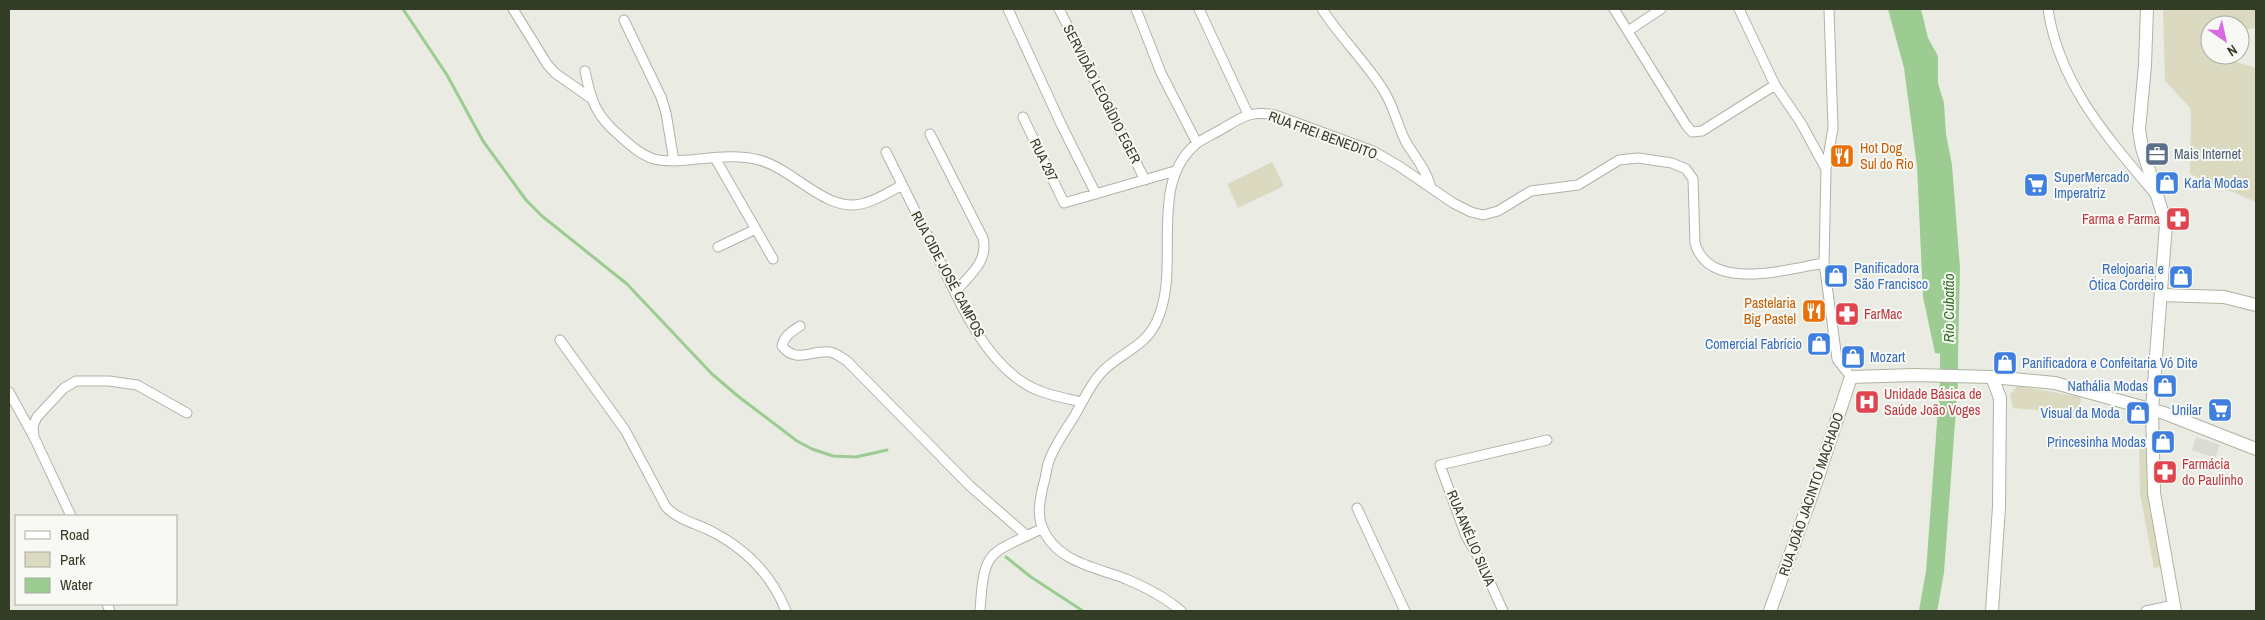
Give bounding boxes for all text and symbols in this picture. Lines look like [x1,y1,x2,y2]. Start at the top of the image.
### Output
north arrow [2200,15,2250,65]
street label: SERVIDÃO LEOGÍDIO EGER [1059,21,1145,167]
text: N [2224,41,2241,61]
street label: RUA FREI BENEDITO [1266,107,1380,163]
street label: RUA 297 [1026,135,1062,185]
place label: Hot Dog Sul do Rio [1860,139,1914,173]
office icon: Mais Internet [2144,141,2170,167]
restaurant icon: Hot Dog Sul do Rio [1829,143,1855,169]
place label: Mais Internet [2174,145,2241,163]
place label: SuperMercado Imperatriz [2054,168,2129,202]
shop icon: Karla Modas [2154,170,2180,196]
supermarket icon: SuperMercado Imperatriz [2023,172,2049,198]
place label: Karla Modas [2184,174,2249,192]
pharmacy icon: Farma e Farma [2165,206,2191,232]
street label: RUA CIDE JOSÉ CAMPOS [907,208,989,340]
place label: Farma e Farma [2082,210,2161,228]
place label: Panificadora São Francisco [1854,259,1928,293]
place label: Relojoaria e Ótica Cordeiro [2089,260,2164,294]
shop icon: Panificadora São Francisco [1823,263,1849,289]
shop icon: Relojoaria e Ótica Cordeiro [2168,264,2194,290]
water label: Rio Cubatão [1938,273,1959,343]
place label: Pastelaria Big Pastel [1744,294,1797,328]
restaurant icon: Pastelaria Big Pastel [1801,298,1827,324]
pharmacy icon: FarMac [1834,301,1860,327]
place label: FarMac [1864,305,1903,323]
shop icon: Comercial Fabrício [1806,331,1832,357]
place label: Comercial Fabrício [1705,335,1802,353]
shop icon: Mozart [1840,344,1866,370]
place label: Mozart [1870,348,1905,366]
shop icon: Panificadora e Confeitaria Vó Dite [1992,350,2018,376]
place label: Panificadora e Confeitaria Vó Dite [2022,354,2198,372]
shop icon: Nathália Modas [2152,373,2178,399]
place label: Nathália Modas [2068,377,2148,395]
place label: Unidade Básica de Saúde João Voges [1884,385,1982,419]
hospital icon: Unidade Básica de Saúde João Voges [1854,389,1880,415]
supermarket icon: Unilar [2207,397,2233,423]
shop icon: Visual da Moda [2125,400,2151,426]
place label: Unilar [2171,401,2202,419]
place label: Visual da Moda [2040,404,2121,422]
street label: RUA JOÃO JACINTO MACHADO [1774,410,1848,578]
shop icon: Princesinha Modas [2150,429,2176,455]
place label: Princesinha Modas [2047,433,2146,451]
place label: Farmácia do Paulinho [2182,455,2243,489]
pharmacy icon: Farmácia do Paulinho [2152,459,2178,485]
street label: RUA ANÉLIO SILVA [1443,487,1499,589]
legend [15,515,178,605]
text: Road [60,524,89,545]
text: Park [60,549,86,570]
text: Water [60,574,92,595]

